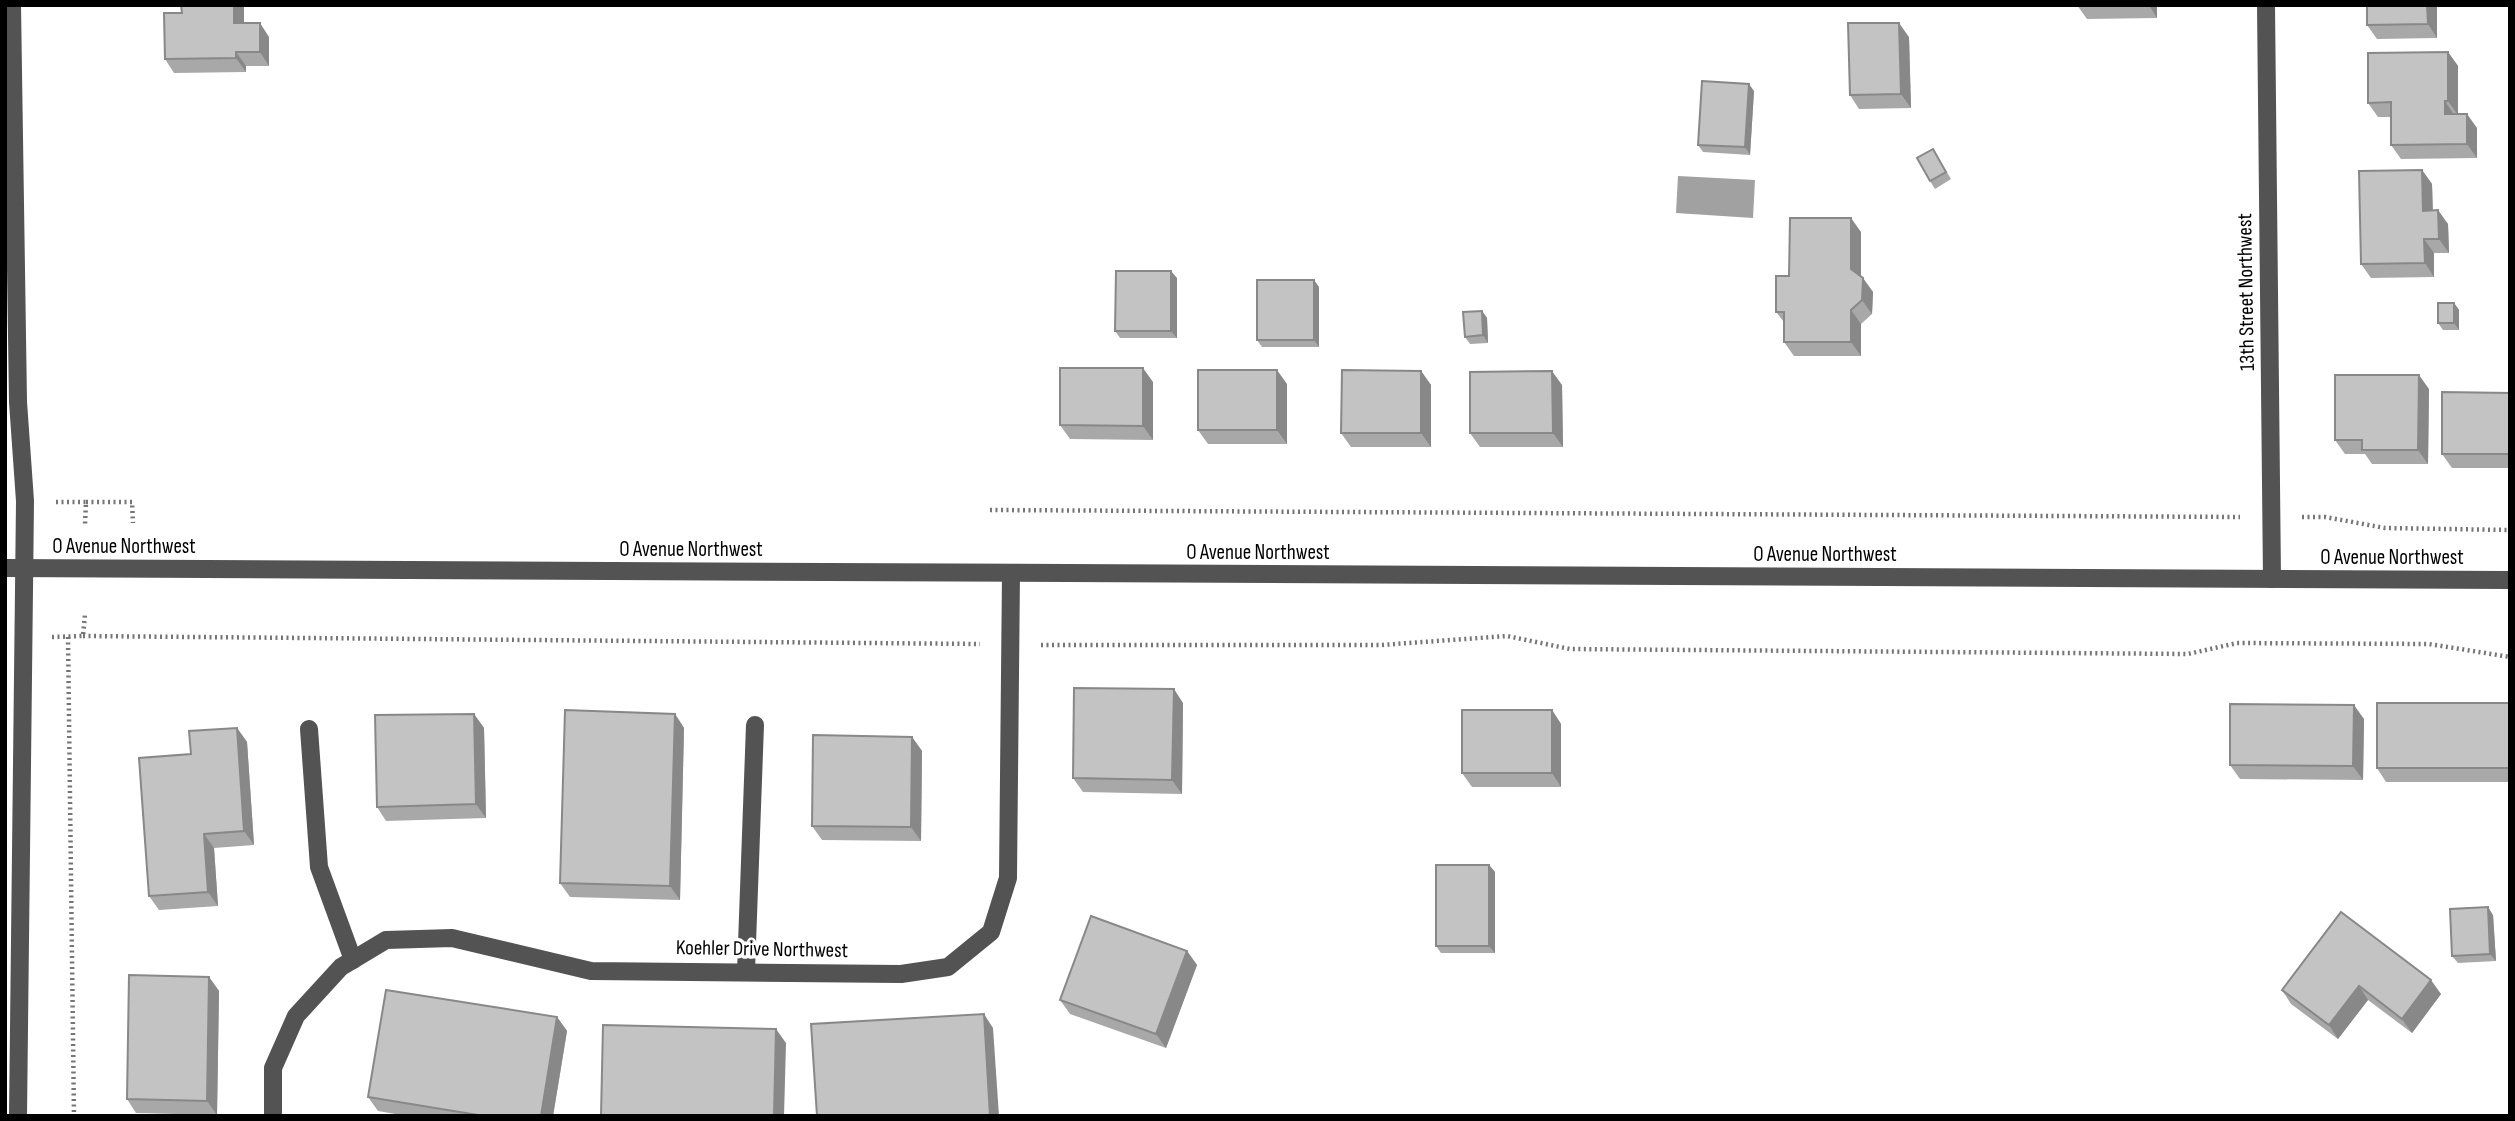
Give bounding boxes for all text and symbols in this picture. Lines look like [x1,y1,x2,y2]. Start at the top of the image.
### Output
street label: 13th Street Northwest [2232,213,2260,371]
street label: O Avenue Northwest [52,534,196,559]
street label: O Avenue Northwest [619,537,763,562]
street label: O Avenue Northwest [1186,540,1330,565]
street label: O Avenue Northwest [1753,542,1897,567]
street label: O Avenue Northwest [2320,545,2464,570]
street label: Koehler Drive Northwest [676,935,848,963]

